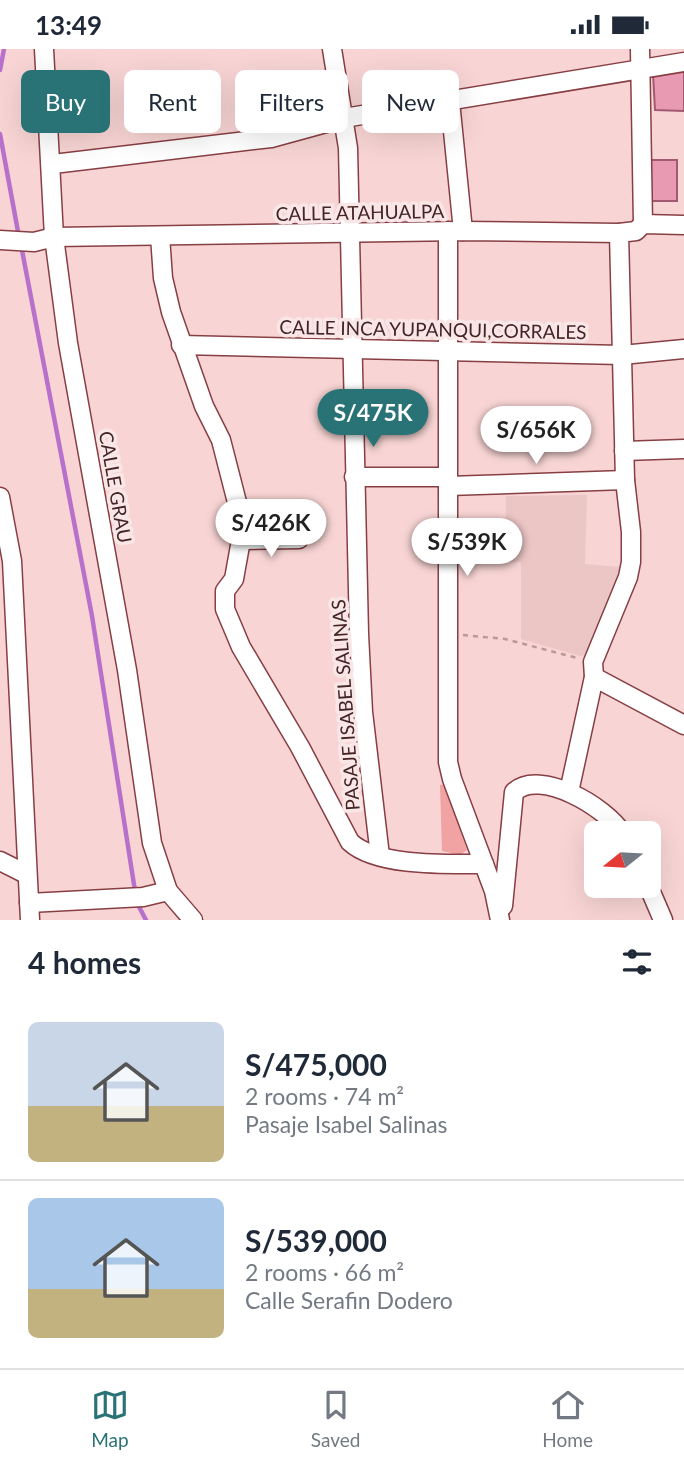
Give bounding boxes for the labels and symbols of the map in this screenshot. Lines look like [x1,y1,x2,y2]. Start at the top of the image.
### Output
street label: CALLE ATAHUALPA [275,199,445,225]
street label: CALLE INCA YUPANQUI,CORRALES [279,315,587,343]
pin: S/475K [316,389,430,449]
pin: S/656K [479,407,593,466]
street label: CALLE GRAU [95,429,137,545]
pin: S/426K [214,499,328,559]
pin: S/539K [410,519,524,578]
street label: PASAJE ISABEL SALINAS [326,599,364,811]
north arrow [584,821,662,898]

